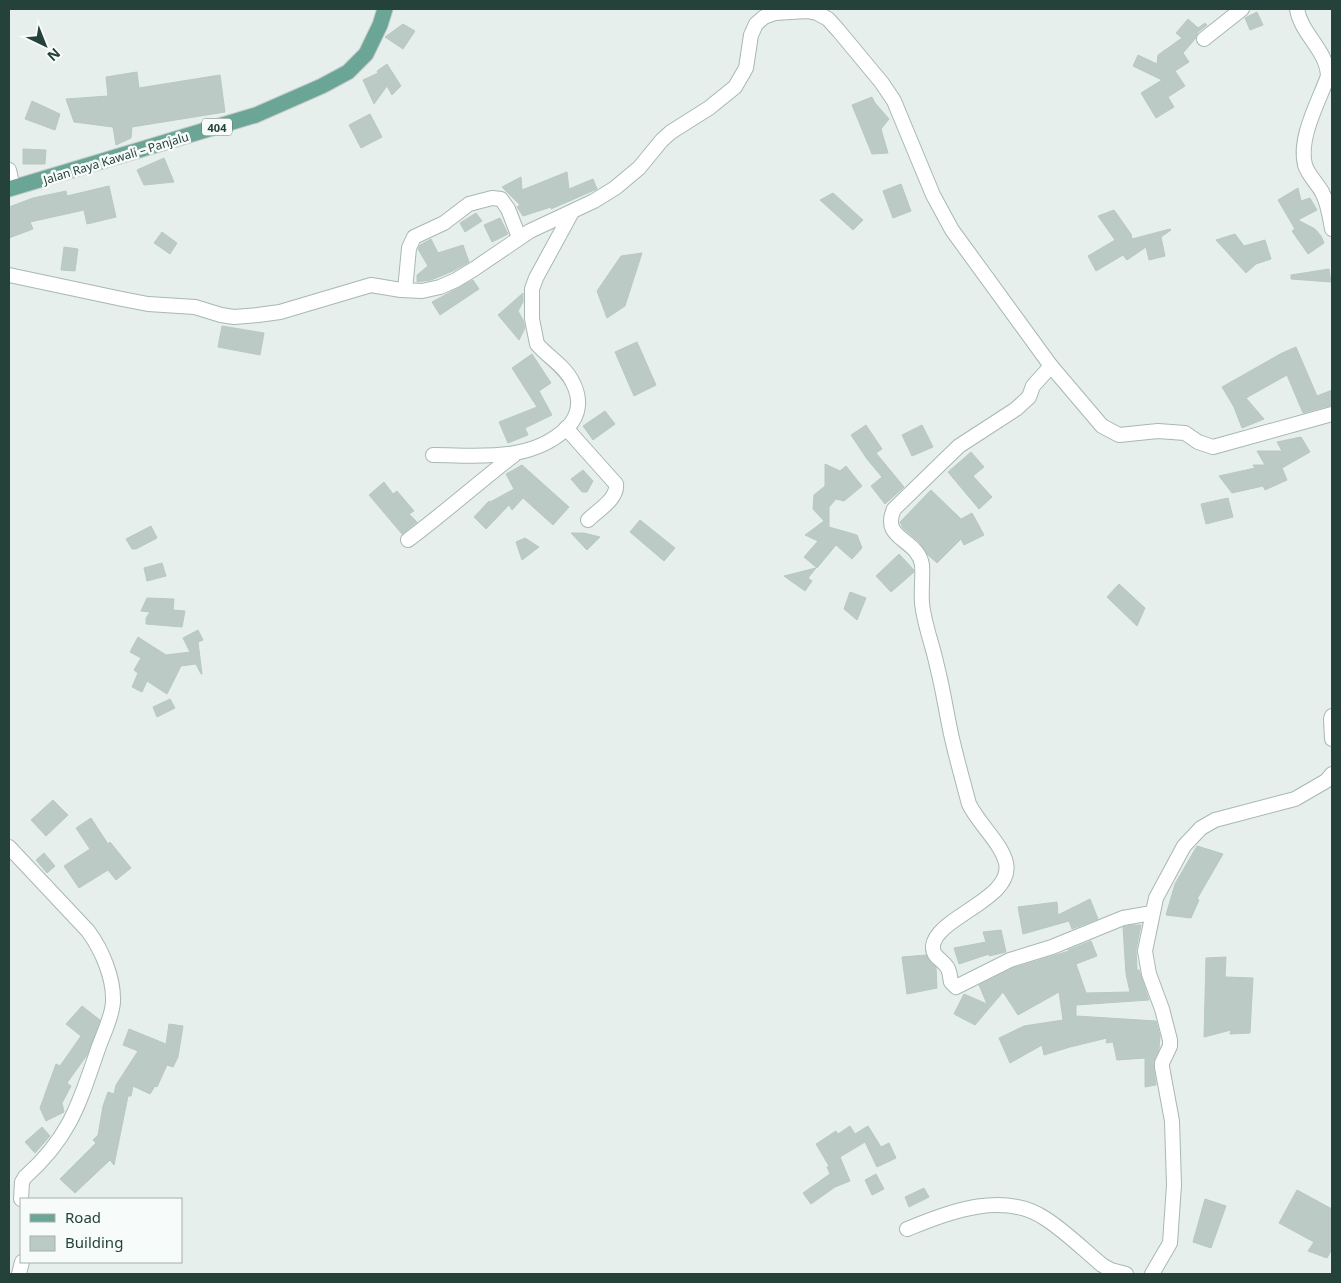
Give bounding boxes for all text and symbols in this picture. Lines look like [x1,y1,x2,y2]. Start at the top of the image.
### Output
north arrow [20,20,70,70]
text: N [44,44,65,66]
road number: 404 [202,118,232,136]
street label: Jalan Raya Kawali – Panjalu [40,128,191,189]
legend [20,1198,182,1263]
text: Road [65,1207,101,1227]
text: Building [65,1232,123,1252]

